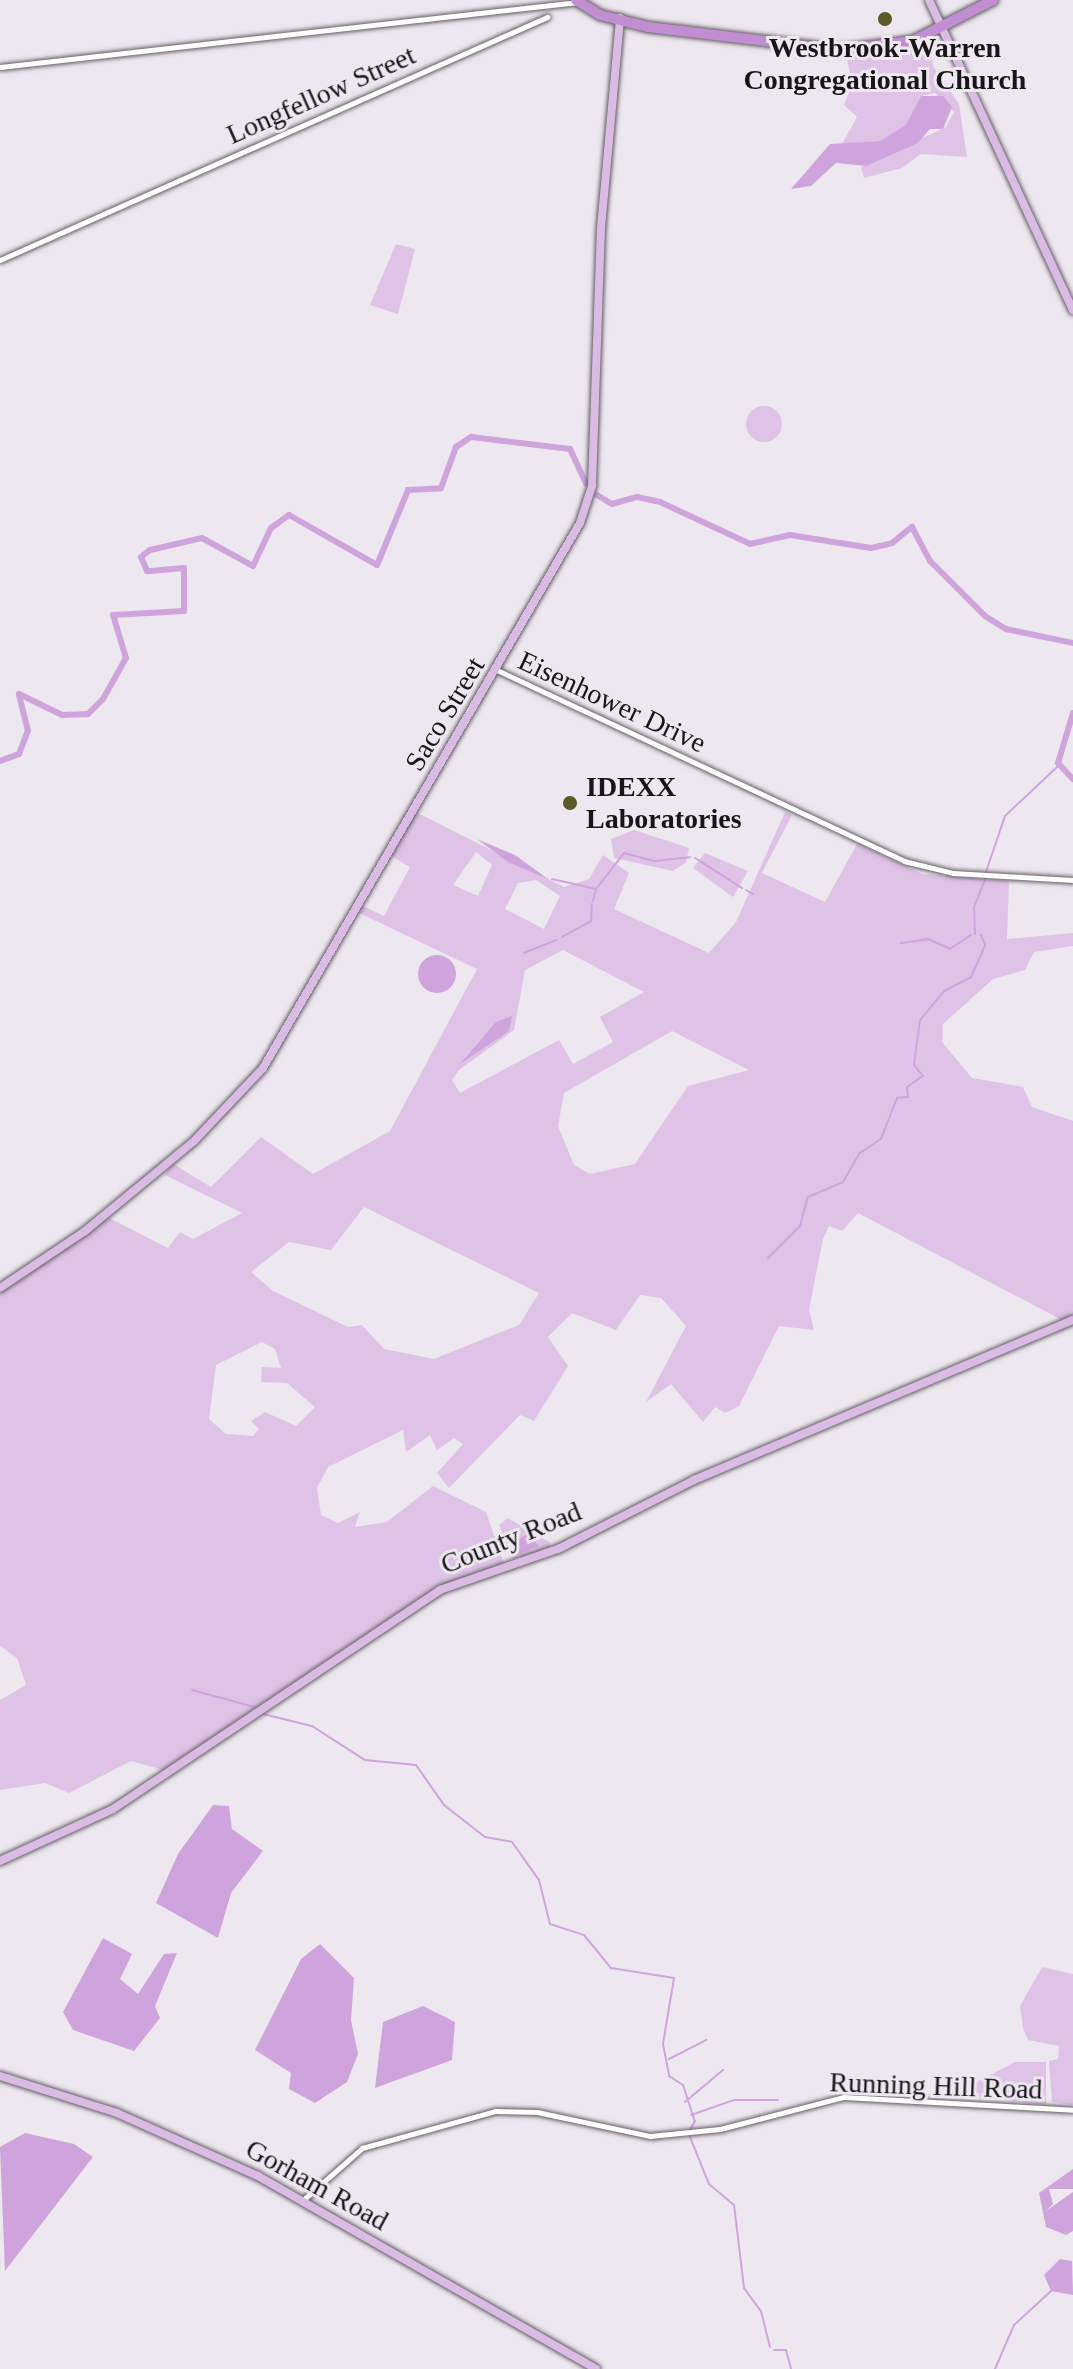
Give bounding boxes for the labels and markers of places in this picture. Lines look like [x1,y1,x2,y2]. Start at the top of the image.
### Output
marker: Westbrook-Warren Congregational Church [876,10,894,28]
place label: Westbrook-Warren Congregational Church [744,31,1026,97]
place label: IDEXX Laboratories [586,770,742,836]
marker: IDEXX Laboratories [561,794,579,812]

